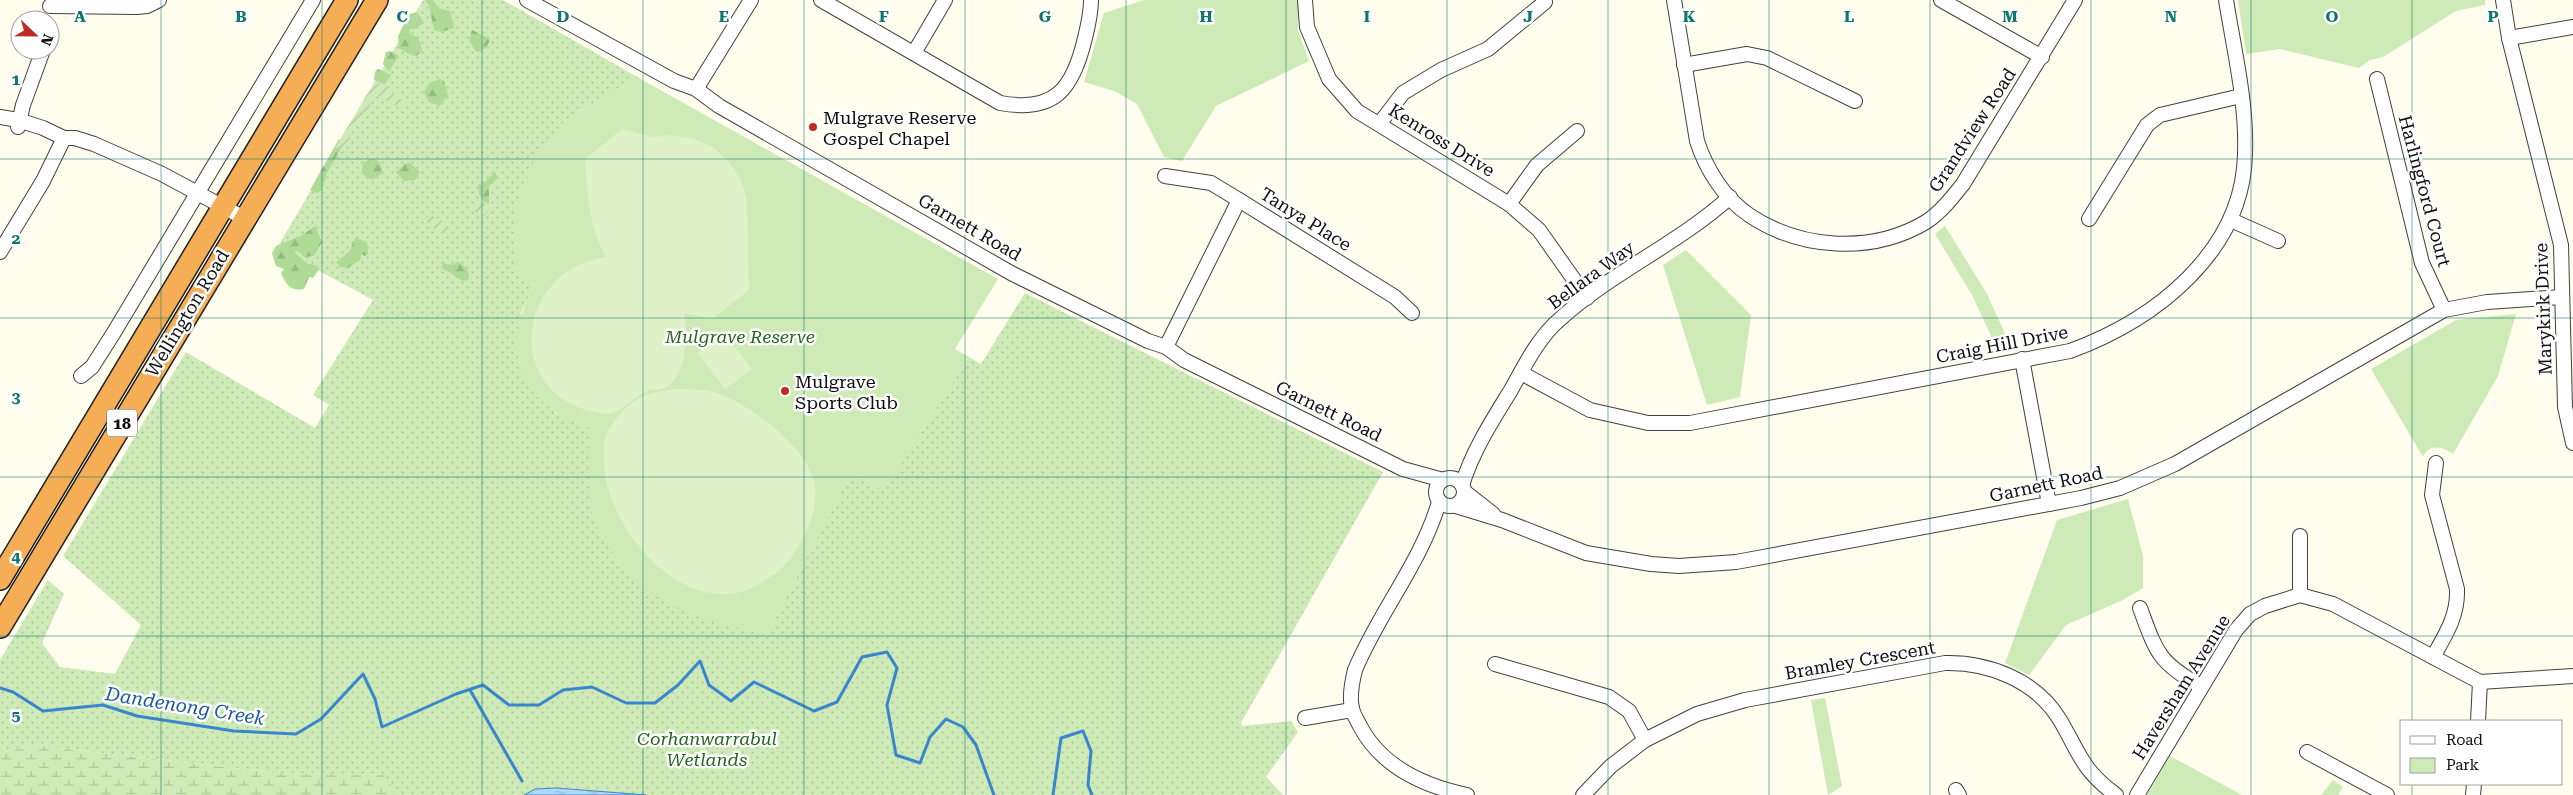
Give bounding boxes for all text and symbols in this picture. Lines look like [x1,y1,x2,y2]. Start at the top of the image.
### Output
text: A [74,7,86,26]
text: B [235,7,247,26]
text: C [396,7,408,26]
text: D [557,7,570,26]
text: E [719,7,729,26]
text: F [879,7,889,26]
text: G [1039,7,1052,26]
text: H [1199,7,1213,26]
text: I [1364,7,1370,26]
text: J [1523,7,1533,26]
text: K [1683,7,1696,26]
text: L [1844,7,1854,26]
text: M [2002,7,2018,26]
text: N [2165,7,2177,26]
text: O [2326,7,2339,26]
text: P [2487,7,2499,26]
north arrow [10,10,60,60]
text: N [38,32,56,48]
street label: Grandview Road [1924,64,2020,196]
text: 1 [12,70,21,89]
street label: Kenross Drive [1385,99,1499,181]
place label: Mulgrave Reserve Gospel Chapel [823,107,976,149]
street label: Harlingford Court [2395,113,2455,269]
marker: Mulgrave Reserve Gospel Chapel [807,121,819,133]
street label: Tanya Place [1257,183,1355,255]
street label: Garnett Road [915,189,1026,265]
text: 2 [12,229,21,248]
street label: Bellara Way [1544,236,1639,313]
street label: Marykirk Drive [2530,242,2556,376]
street label: Wellington Road [141,245,233,380]
street label: Craig Hill Drive [1934,321,2070,367]
park label: Mulgrave Reserve [664,326,815,347]
place label: Mulgrave Sports Club [795,371,898,413]
street label: Garnett Road [1273,376,1386,446]
marker: Mulgrave Sports Club [779,385,791,397]
text: 3 [12,388,21,407]
road number: 18 [107,409,137,436]
street label: Garnett Road [1987,462,2105,506]
text: 4 [12,547,21,566]
street label: Haversham Avenue [2128,611,2234,763]
street label: Bramley Crescent [1783,636,1937,684]
water label: Dandenong Creek [103,682,267,730]
text: 5 [12,706,21,725]
legend [2400,720,2563,785]
park label: Corhanwarrabul Wetlands [637,728,777,770]
text: Road [2446,731,2483,749]
text: Park [2446,756,2480,774]

